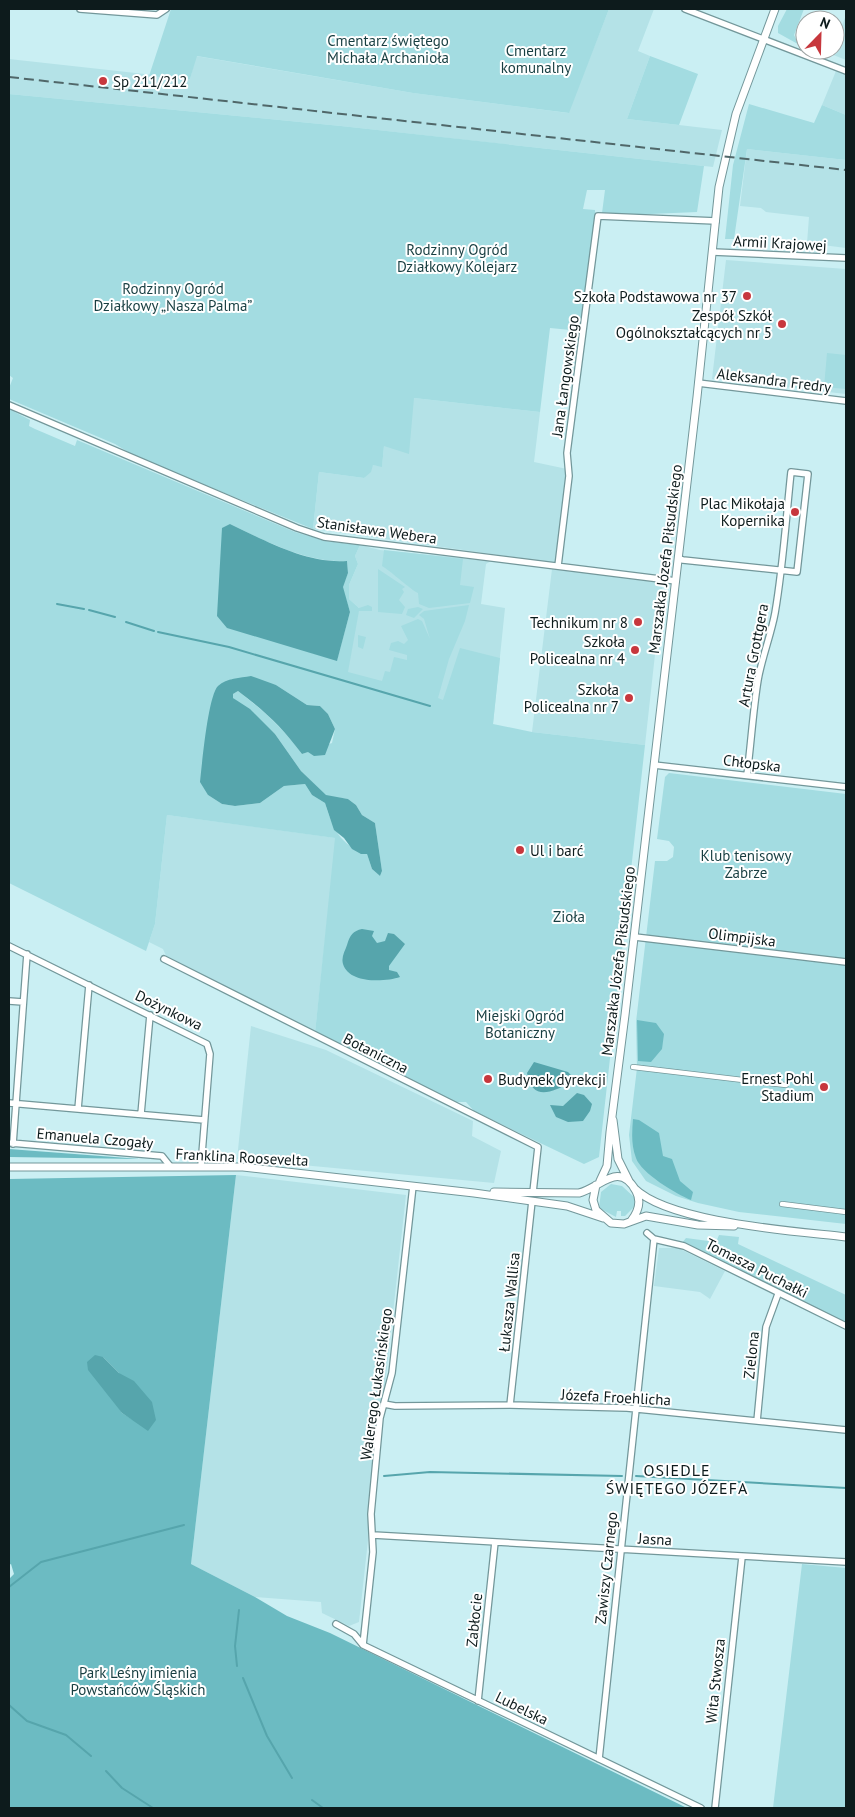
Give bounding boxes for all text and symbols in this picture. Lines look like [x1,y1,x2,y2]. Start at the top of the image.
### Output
north arrow [795,10,845,60]
text: N [817,13,833,33]
park label: Cmentarz świętego Michała Archanioła [327,31,449,67]
park label: Cmentarz komunalny [501,41,571,77]
place label: Sp 211/212 [113,72,187,91]
marker: Sp 211/212 [97,75,109,87]
street label: Armii Krajowej [733,231,827,255]
park label: Rodzinny Ogród Działkowy Kolejarz [397,240,517,276]
park label: Rodzinny Ogród Działkowy „Nasza Palma” [94,279,252,315]
place label: Szkoła Podstawowa nr 37 [574,287,737,306]
marker: Szkoła Podstawowa nr 37 [741,290,753,302]
place label: Zespół Szkół Ogólnokształcących nr 5 [616,306,773,342]
street label: Jana Łangowskiego [547,314,583,439]
marker: Zespół Szkół Ogólnokształcących nr 5 [776,318,788,330]
street label: Aleksandra Fredry [716,364,832,396]
street label: Marszałka Józefa Piłsudskiego [644,463,686,655]
place label: Plac Mikołaja Kopernika [700,494,785,530]
marker: Plac Mikołaja Kopernika [789,506,801,518]
street label: Stanisława Webera [316,512,438,548]
street label: Artura Grottgera [734,602,772,708]
place label: Technikum nr 8 [530,613,628,632]
marker: Technikum nr 8 [632,616,644,628]
place label: Szkoła Policealna nr 4 [530,632,625,668]
marker: Szkoła Policealna nr 4 [629,644,641,656]
place label: Szkoła Policealna nr 7 [524,680,619,716]
marker: Szkoła Policealna nr 7 [623,692,635,704]
street label: Chłopska [722,750,782,776]
place label: Ul i barć [530,841,584,860]
marker: Ul i barć [514,844,526,856]
park label: Klub tenisowy Zabrze [701,846,791,882]
street label: Marszałka Józefa Piłsudskiego [597,865,639,1057]
park label: Zioła [553,907,585,926]
street label: Olimpijska [707,923,777,951]
street label: Dożynkowa [132,986,206,1034]
park label: Miejski Ogród Botaniczny [476,1006,564,1042]
street label: Botaniczna [340,1029,412,1077]
place label: Ernest Pohl Stadium [741,1069,815,1105]
place label: Budynek dyrekcji [498,1070,606,1089]
marker: Budynek dyrekcji [482,1073,494,1085]
marker: Ernest Pohl Stadium [818,1081,830,1093]
street label: Emanuela Czogały [36,1123,154,1153]
street label: Franklina Roosevelta [175,1144,309,1170]
street label: Tomasza Puchałki [703,1234,811,1302]
street label: Łukasza Wallisa [494,1251,524,1353]
street label: Walerego Łukasińskiego [356,1307,396,1461]
street label: Zielona [739,1330,763,1380]
street label: Józefa Froehlicha [560,1385,671,1409]
district label: OSIEDLE ŚWIĘTEGO JÓZEFA [606,1460,748,1498]
street label: Zawiszy Czarnego [591,1511,621,1625]
street label: Jasna [637,1529,672,1549]
street label: Zabłocie [462,1592,486,1648]
street label: Wita Stwosza [701,1638,729,1724]
park label: Park Leśny imienia Powstańców Śląskich [70,1663,206,1699]
street label: Lubelska [492,1687,552,1729]

